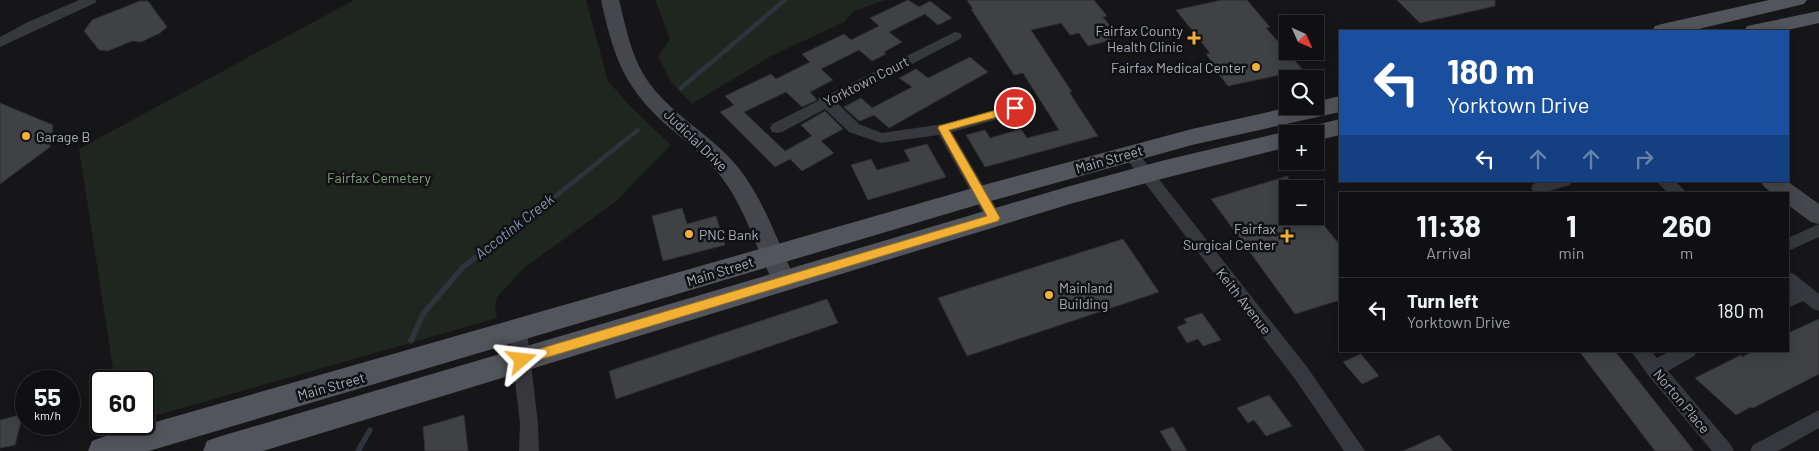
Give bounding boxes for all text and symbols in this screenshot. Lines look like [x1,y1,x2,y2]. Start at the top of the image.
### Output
north arrow [1279,15,1324,60]
map controls [1279,15,1324,225]
place label: Fairfax County Health Clinic [1095,22,1184,55]
marker: Fairfax County Health Clinic [1187,31,1201,45]
text: 180 m [1447,49,1535,91]
icon: left [1364,50,1429,115]
street label: Yorktown Court [820,52,912,110]
place label: Fairfax Medical Center [1111,59,1246,76]
marker: Fairfax Medical Center [1250,61,1262,73]
button: search [1279,70,1324,115]
pin [994,87,1036,129]
text: Yorktown Drive [1447,91,1590,117]
icon: arrive [1001,94,1029,122]
street label: Judicial Drive [661,105,731,175]
button: + [1279,125,1324,170]
place label: Garage B [36,128,90,145]
marker: Garage B [20,130,32,142]
street label: Main Street [1073,141,1145,177]
icon: left [1471,145,1499,173]
icon: ahead [1524,145,1552,173]
icon: ahead [1577,145,1605,173]
icon: right [1630,145,1658,173]
park label: Fairfax Cemetery [327,169,432,186]
button: − [1279,180,1324,225]
water label: Accotink Creek [471,189,558,262]
text: 11:38 [1416,207,1481,243]
text: 1 [1566,207,1577,243]
text: 260 [1662,207,1712,243]
place label: Fairfax Surgical Center [1183,220,1276,253]
place label: PNC Bank [699,226,758,243]
marker: PNC Bank [683,228,695,240]
marker: Fairfax Surgical Center [1280,229,1294,243]
text: Arrival [1426,243,1471,262]
text: min [1558,243,1584,262]
text: m [1680,243,1693,262]
street label: Main Street [684,253,756,289]
street label: Keith Avenue [1213,265,1275,337]
place label: Mainland Building [1059,279,1113,312]
marker: Mainland Building [1043,289,1055,301]
text: Turn left [1407,289,1478,312]
icon: left [1364,296,1392,324]
text: 180 m [1717,299,1764,322]
text: Yorktown Drive [1407,312,1511,331]
position arrow [495,333,547,385]
street label: Norton Place [1650,365,1714,437]
street label: Main Street [295,368,367,404]
speed limit sign: 60 [90,370,155,435]
text: 55 [34,381,61,411]
text: km/h [34,408,61,422]

